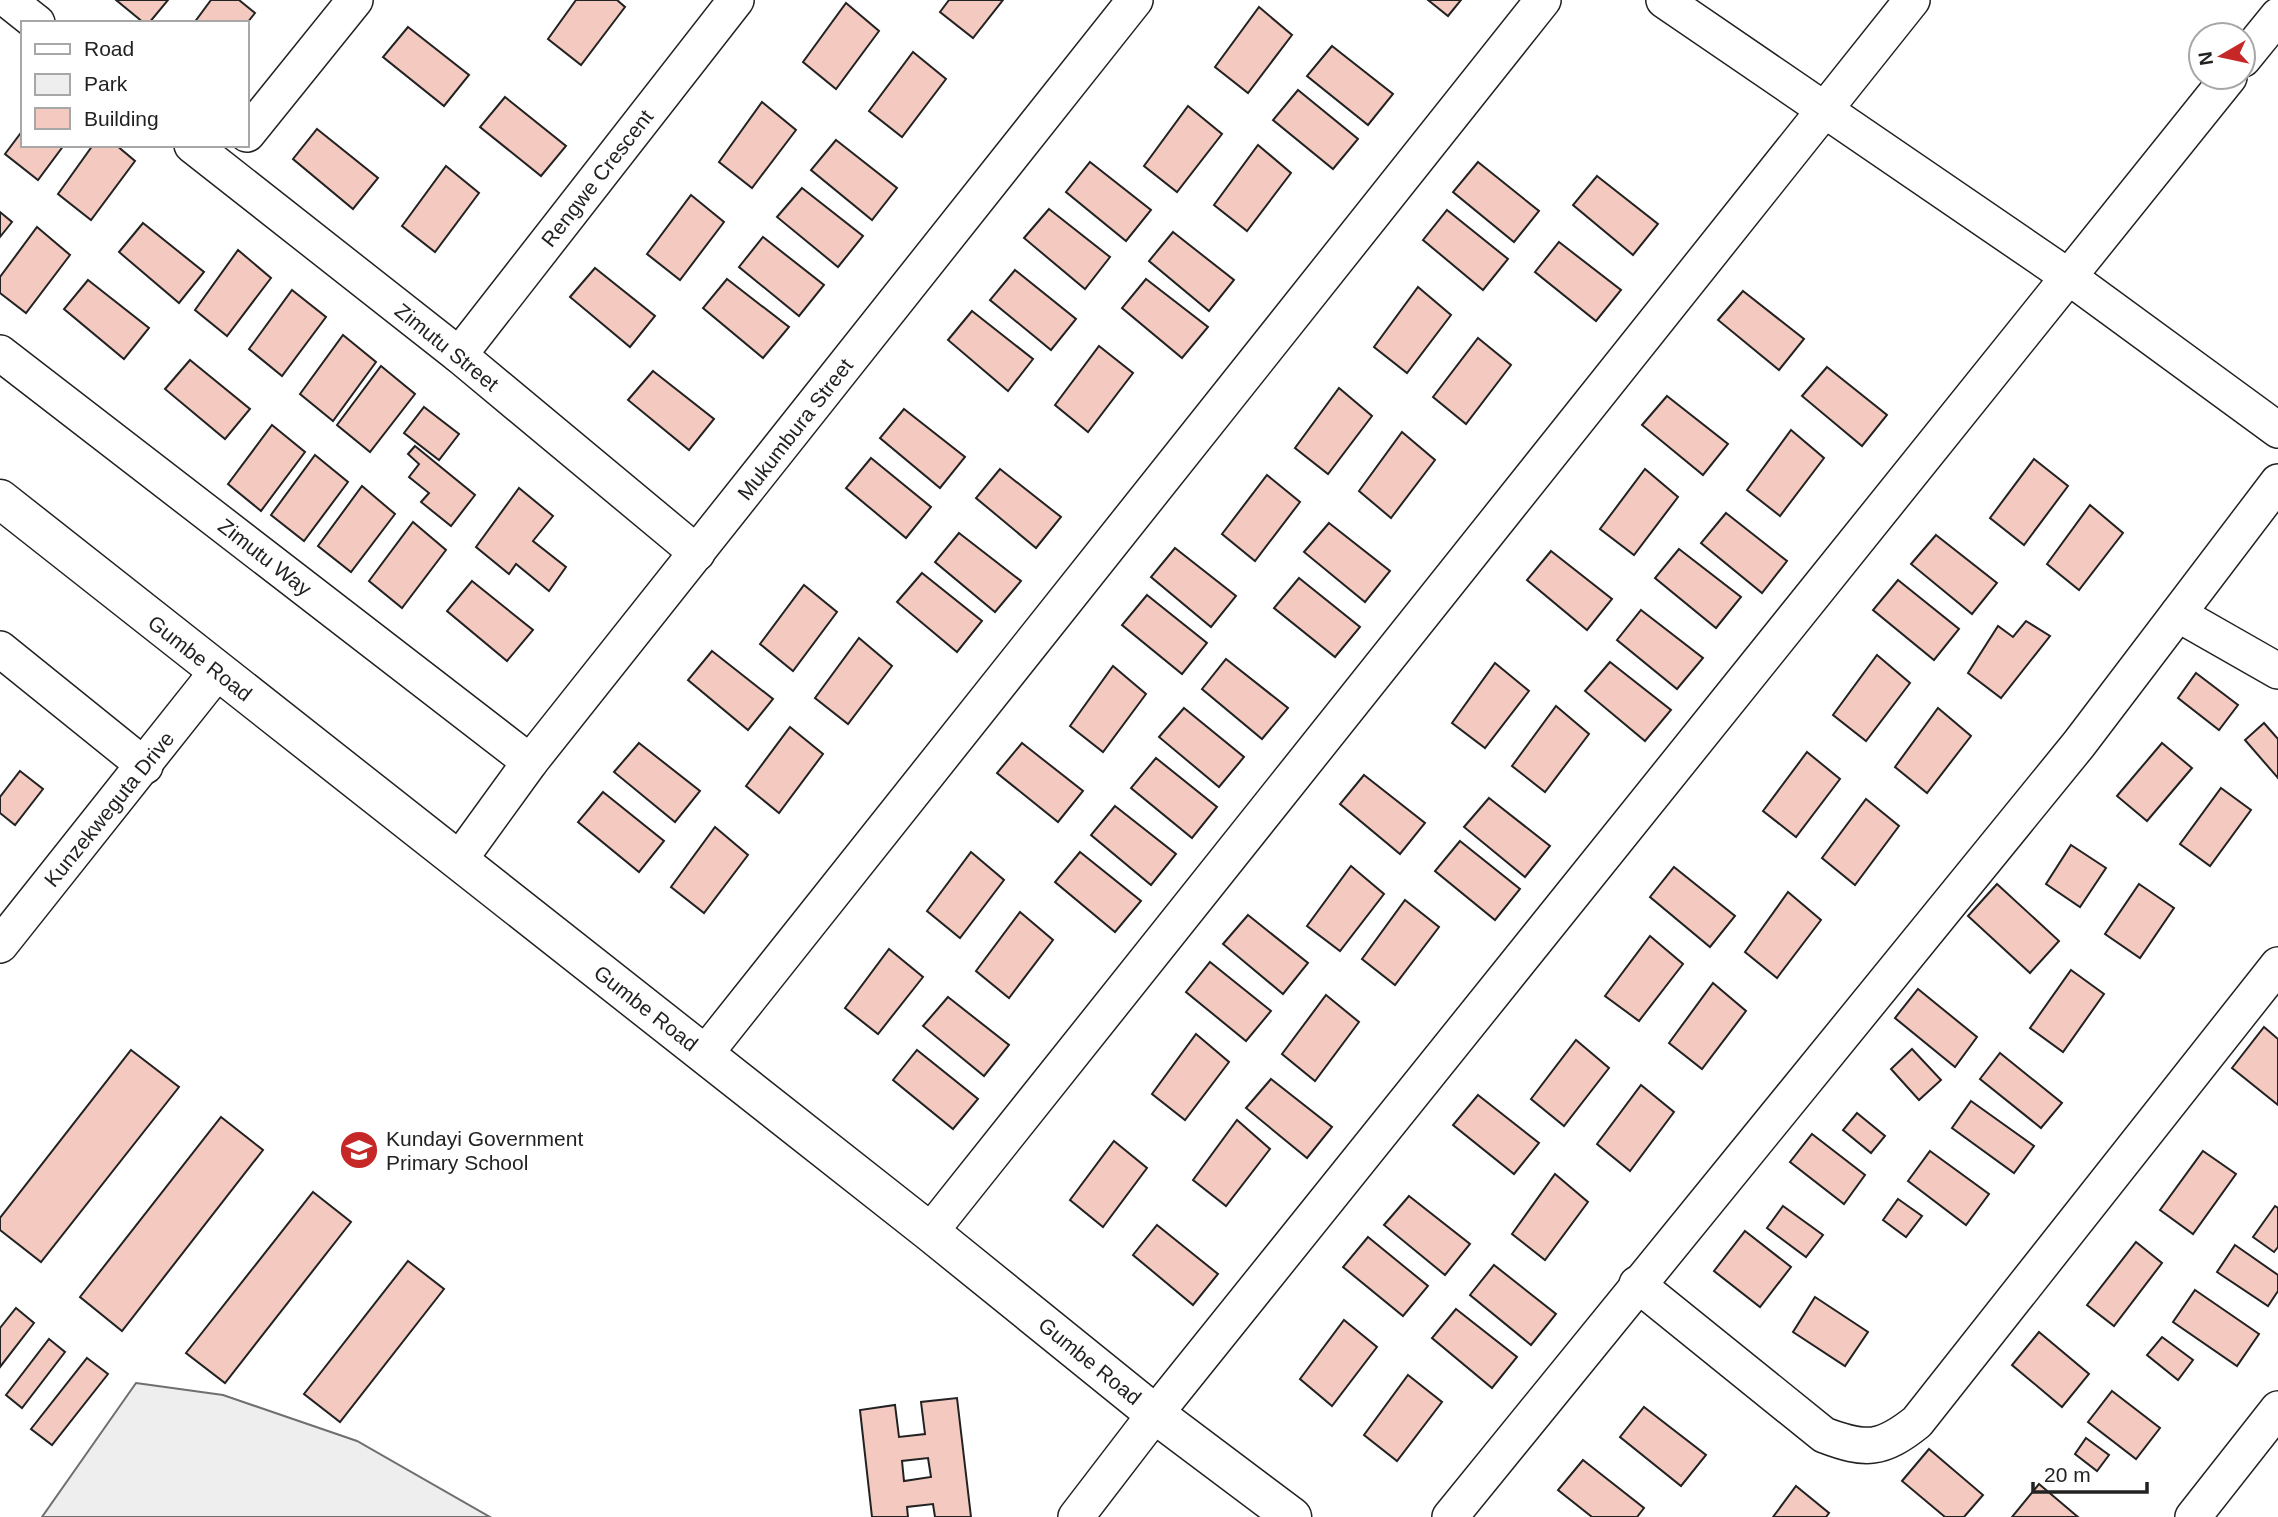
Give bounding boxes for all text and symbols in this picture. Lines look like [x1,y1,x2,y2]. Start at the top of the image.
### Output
legend [21,21,248,147]
north arrow [2187,21,2257,91]
text: Road [84,37,134,60]
text: N [2194,50,2217,67]
text: Park [84,72,128,95]
street label: Rengwe Crescent [537,105,658,251]
text: Building [84,107,159,130]
street label: Zimutu Street [391,298,503,396]
street label: Mukumbura Street [733,354,857,504]
street label: Zimutu Way [214,514,316,601]
street label: Gumbe Road [144,610,256,706]
street label: Kunzekweguta Drive [39,727,179,891]
street label: Gumbe Road [590,960,702,1056]
place label: Kundayi Government Primary School [386,1127,583,1174]
school or university icon: Kundayi Government Primary School [338,1129,380,1171]
street label: Gumbe Road [1034,1313,1146,1409]
scale bar [2033,1450,2147,1494]
text: 20 m [2044,1463,2091,1486]

